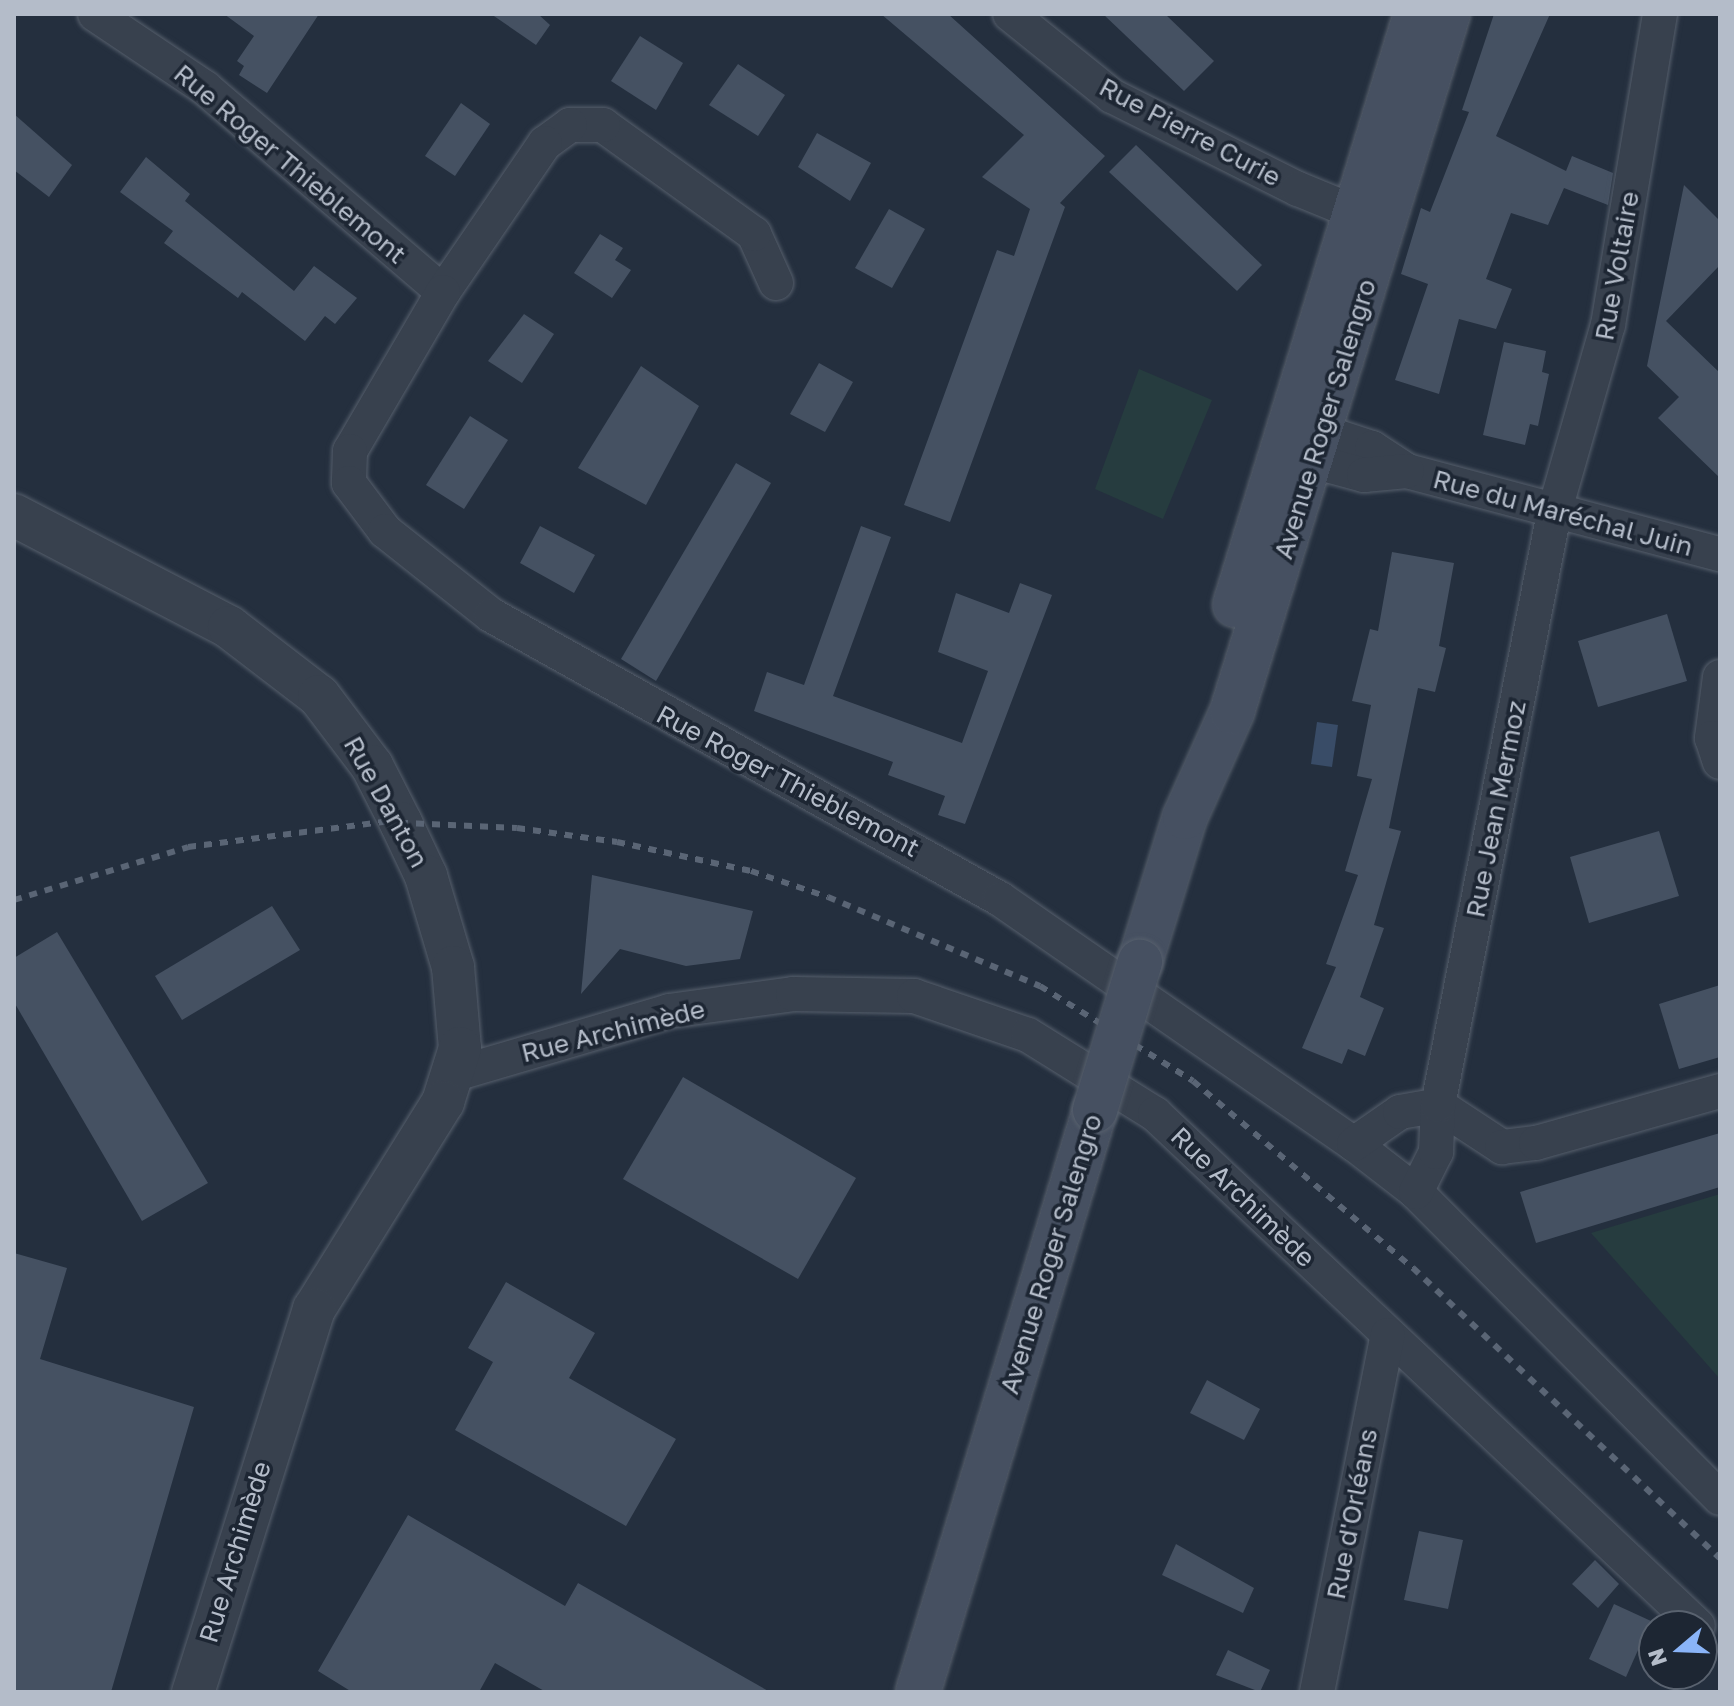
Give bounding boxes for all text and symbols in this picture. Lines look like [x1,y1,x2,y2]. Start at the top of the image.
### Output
street label: Rue Roger Thieblemont [168,58,412,270]
street label: Rue Pierre Curie [1094,71,1286,193]
street label: Rue Voltaire [1589,189,1645,343]
street label: Avenue Roger Salengro [1268,275,1382,563]
street label: Rue du Maréchal Juin [1430,463,1696,563]
street label: Rue Roger Thieblemont [651,698,925,864]
street label: Rue Jean Mermoz [1460,698,1532,920]
street label: Rue Danton [337,731,435,873]
street label: Rue Archimède [518,993,708,1069]
street label: Avenue Roger Salengro [994,1110,1108,1398]
street label: Rue Archimède [1165,1120,1321,1274]
street label: Rue d'Orléans [1320,1426,1384,1602]
street label: Rue Archimède [193,1458,277,1646]
north arrow [1638,1610,1718,1690]
text: N [1641,1645,1672,1670]

